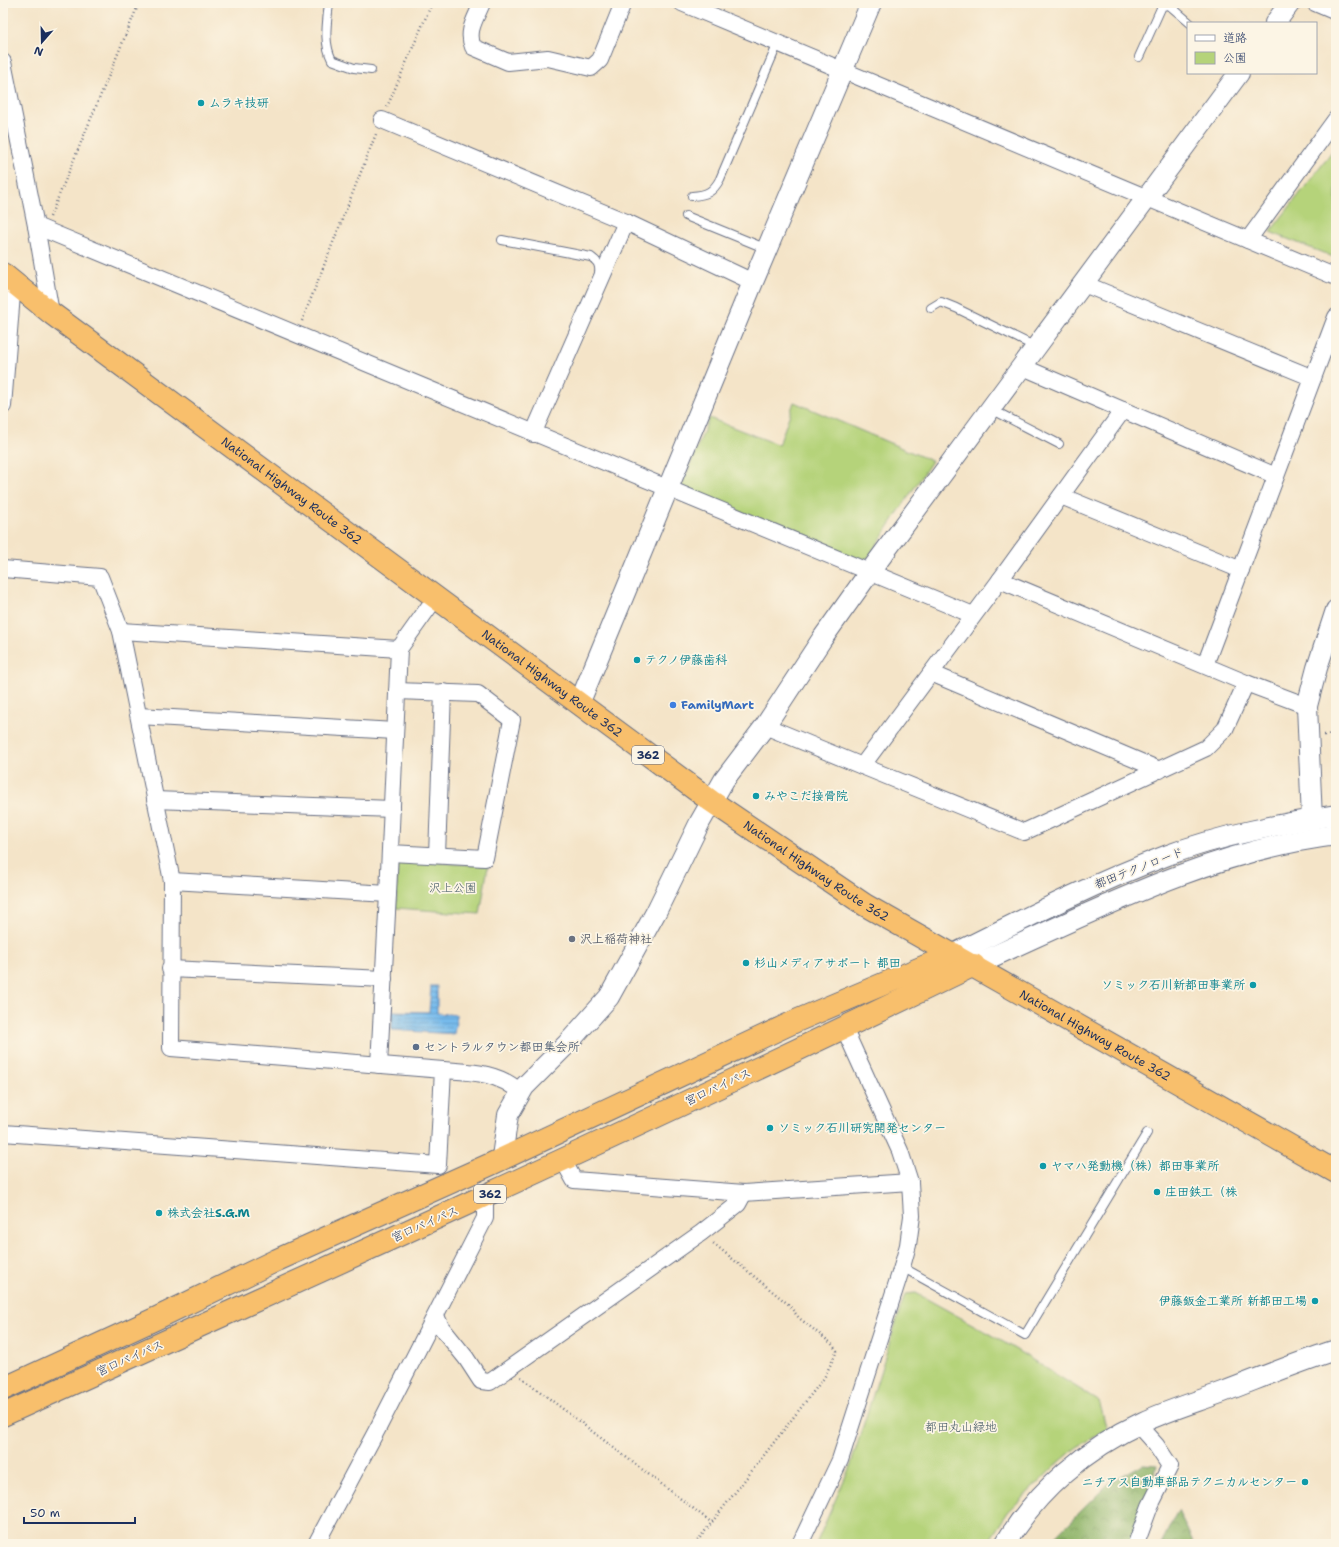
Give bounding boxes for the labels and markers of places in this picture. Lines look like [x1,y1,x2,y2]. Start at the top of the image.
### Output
place label: ムラキ技研 [209,95,269,111]
marker: ムラキ技研 [196,98,206,108]
place label: テクノ伊藤歯科 [645,652,727,668]
marker: テクノ伊藤歯科 [632,655,642,665]
place label: FamilyMart [681,697,754,713]
marker: FamilyMart [668,700,678,710]
place label: みやこだ接骨院 [764,788,848,804]
marker: みやこだ接骨院 [751,791,761,801]
place label: 沢上稲荷神社 [580,931,652,947]
marker: 沢上稲荷神社 [567,934,577,944]
place label: 杉山メディアサポート 都田 [754,955,901,971]
marker: 杉山メディアサポート 都田 [741,958,751,968]
place label: ソミック石川新都田事業所 [1101,977,1246,993]
marker: ソミック石川新都田事業所 [1248,980,1258,990]
place label: セントラルタウン都田集会所 [424,1039,581,1055]
marker: セントラルタウン都田集会所 [411,1042,421,1052]
place label: ソミック石川研究開発センター [778,1120,946,1136]
marker: ソミック石川研究開発センター [765,1123,775,1133]
place label: ヤマハ発動機（株）都田事業所 [1051,1158,1220,1174]
marker: ヤマハ発動機（株）都田事業所 [1038,1161,1048,1171]
place label: 庄田鉄工（株 [1165,1184,1238,1200]
marker: 庄田鉄工（株 [1152,1187,1162,1197]
place label: 株式会社S.G.M [167,1205,251,1221]
marker: 株式会社S.G.M [154,1208,164,1218]
place label: 伊藤鈑金工業所 新都田工場 [1159,1293,1307,1309]
marker: 伊藤鈑金工業所 新都田工場 [1310,1296,1320,1306]
place label: ニチアス自動車部品テクニカルセンター [1082,1474,1297,1490]
marker: ニチアス自動車部品テクニカルセンター [1300,1477,1310,1487]

